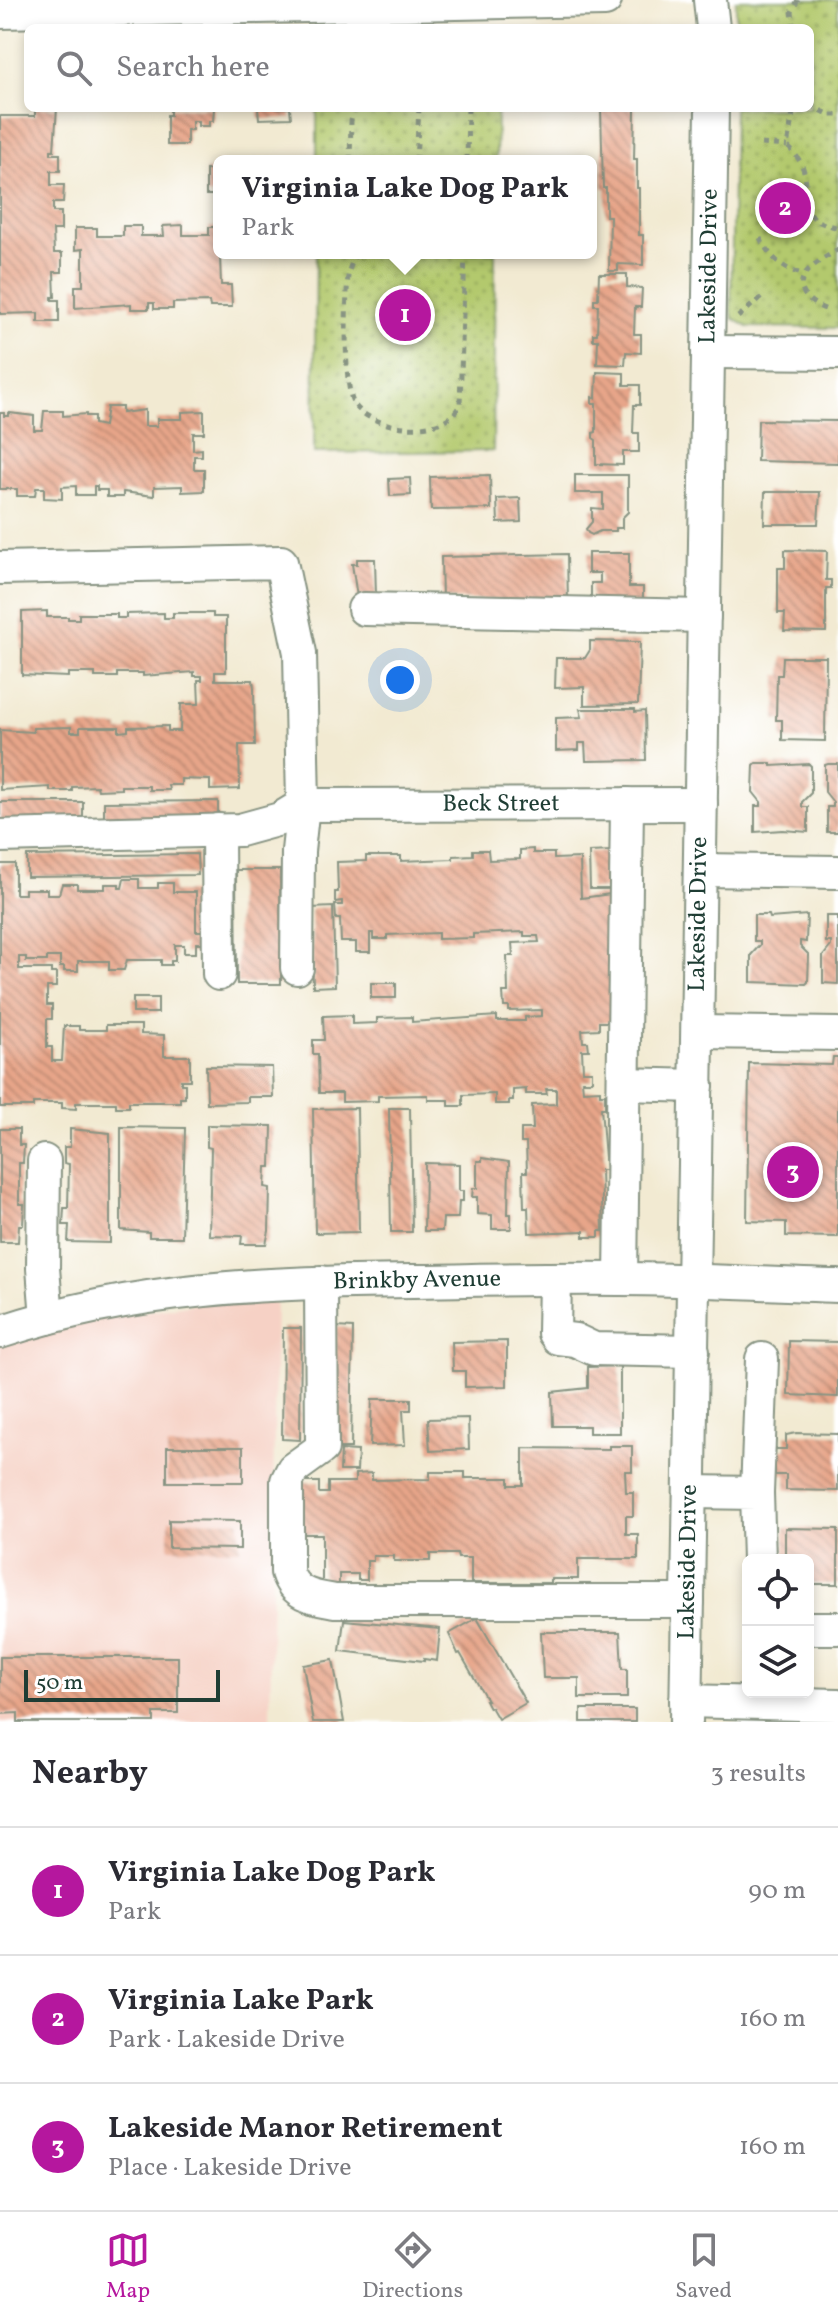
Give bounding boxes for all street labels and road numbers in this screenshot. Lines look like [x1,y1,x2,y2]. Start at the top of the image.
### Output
street label: Lakeside Drive [691,188,728,344]
street label: Beck Street [442,787,560,822]
street label: Lakeside Drive [681,836,717,992]
street label: Brinkby Avenue [332,1262,501,1300]
street label: Lakeside Drive [670,1484,707,1640]

